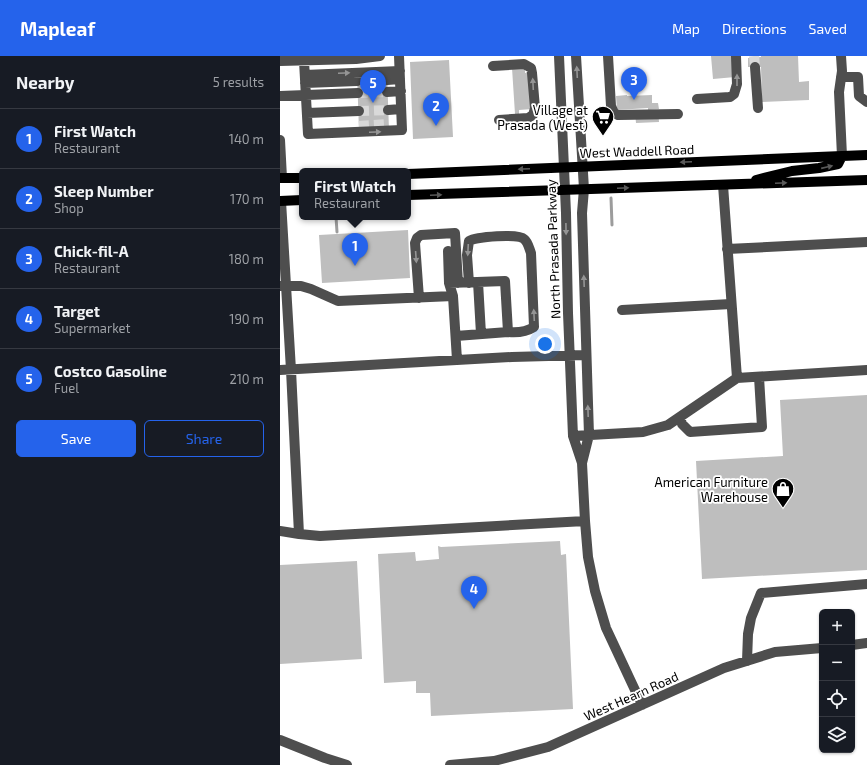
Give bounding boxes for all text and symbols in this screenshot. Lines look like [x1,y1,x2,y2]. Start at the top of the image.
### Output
text: Mapleaf [20,17,95,40]
text: Map [672,20,700,37]
text: Directions [722,20,787,37]
text: Saved [809,20,847,37]
one-way arrow [574,66,581,78]
pin: 3 [621,67,647,100]
one-way arrow [338,70,351,76]
pin: 5 [360,70,386,103]
text: Nearby [16,72,74,92]
one-way arrow [734,73,740,86]
text: 5 results [213,74,264,90]
one-way arrow [530,77,536,90]
pin: 2 [423,93,449,126]
place label: Village at Prasada (West) [497,102,588,133]
supermarket icon: Village at Prasada (West) [590,104,616,137]
text: First Watch [54,122,136,140]
one-way arrow [369,128,381,135]
text: 1 [26,131,32,147]
text: 140 m [229,131,264,147]
text: Restaurant [54,140,120,156]
street label: West Waddell Road [579,141,695,161]
one-way arrow [679,159,692,165]
one-way arrow [821,163,833,169]
one-way arrow [517,166,530,172]
popup [299,168,411,220]
text: First Watch [314,177,396,195]
street label: North Prasada Parkway [543,179,563,319]
one-way arrow [775,180,787,187]
text: Sleep Number [54,182,154,200]
one-way arrow [617,185,630,191]
text: 2 [25,191,33,207]
text: 170 m [230,191,264,207]
one-way arrow [430,191,442,198]
text: Restaurant [314,195,380,211]
text: Shop [54,200,84,216]
one-way arrow [563,223,569,236]
pin: 1 [342,233,368,266]
text: Chick-fil-A [54,242,129,260]
one-way arrow [464,244,471,256]
text: 3 [25,251,33,267]
text: 180 m [229,251,264,267]
one-way arrow [413,251,420,263]
text: Restaurant [54,260,120,276]
one-way arrow [581,274,587,287]
text: Target [54,302,100,320]
one-way arrow [530,309,537,321]
text: 4 [25,311,33,327]
text: 190 m [229,311,264,327]
text: Supermarket [54,320,131,336]
your location [535,334,555,354]
text: Costco Gasoline [54,362,167,380]
text: 5 [25,371,33,387]
text: 210 m [229,371,264,387]
text: Fuel [54,380,79,396]
one-way arrow [584,405,591,417]
button: Save [16,420,136,457]
button: Share [144,420,264,457]
place label: American Furniture Warehouse [655,474,768,505]
shop icon: American Furniture Warehouse [770,476,796,509]
pin: 4 [461,576,487,609]
map controls [819,609,855,753]
button: + [819,609,855,645]
button: − [819,645,855,681]
street label: West Hearn Road [581,668,681,724]
button: locate [819,681,855,717]
button: layers [819,717,855,753]

